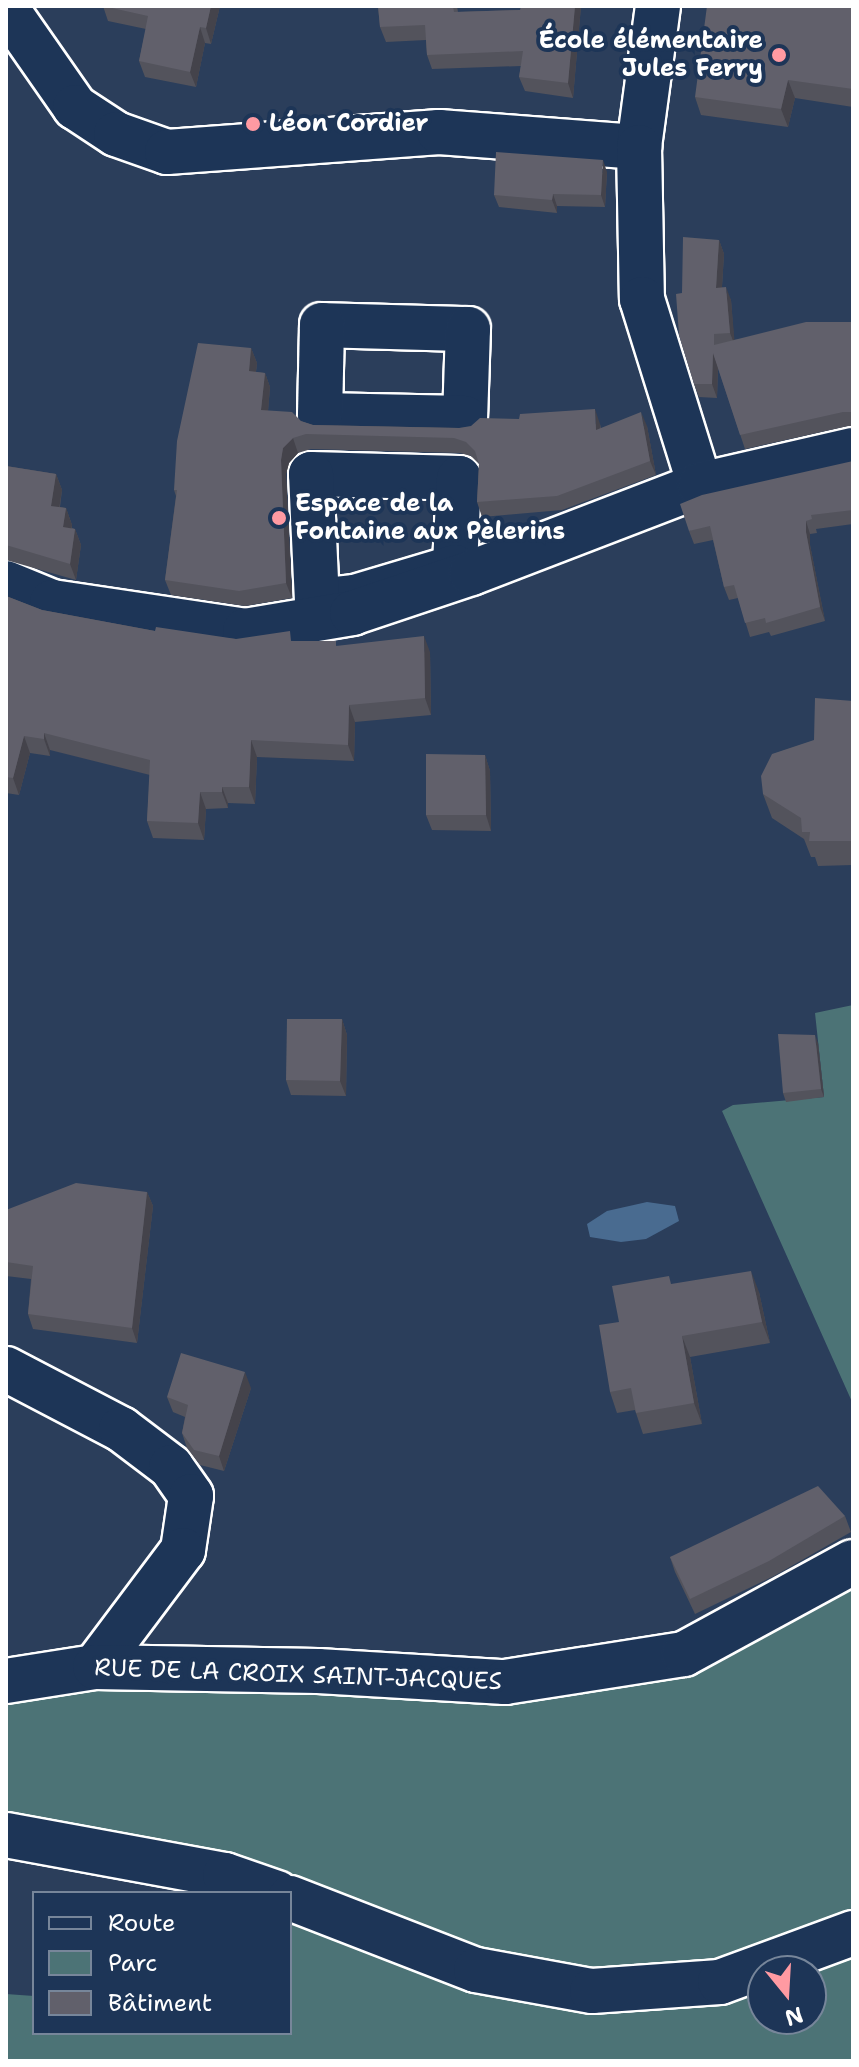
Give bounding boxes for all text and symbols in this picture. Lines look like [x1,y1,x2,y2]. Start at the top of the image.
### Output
place label: École élémentaire Jules Ferry [539,27,763,83]
marker: École élémentaire Jules Ferry [770,46,788,64]
place label: Léon Cordier [269,110,428,138]
marker: Léon Cordier [244,115,262,133]
place label: Espace de la Fontaine aux Pèlerins [295,490,565,546]
marker: Espace de la Fontaine aux Pèlerins [270,509,288,527]
street label: RUE DE LA CROIX SAINT-JACQUES [94,1653,502,1697]
legend [32,1891,292,2035]
text: Route [108,1907,176,1939]
text: Parc [108,1947,157,1979]
north arrow [747,1955,827,2035]
text: Bâtiment [108,1987,212,2019]
text: N [781,2000,807,2033]

